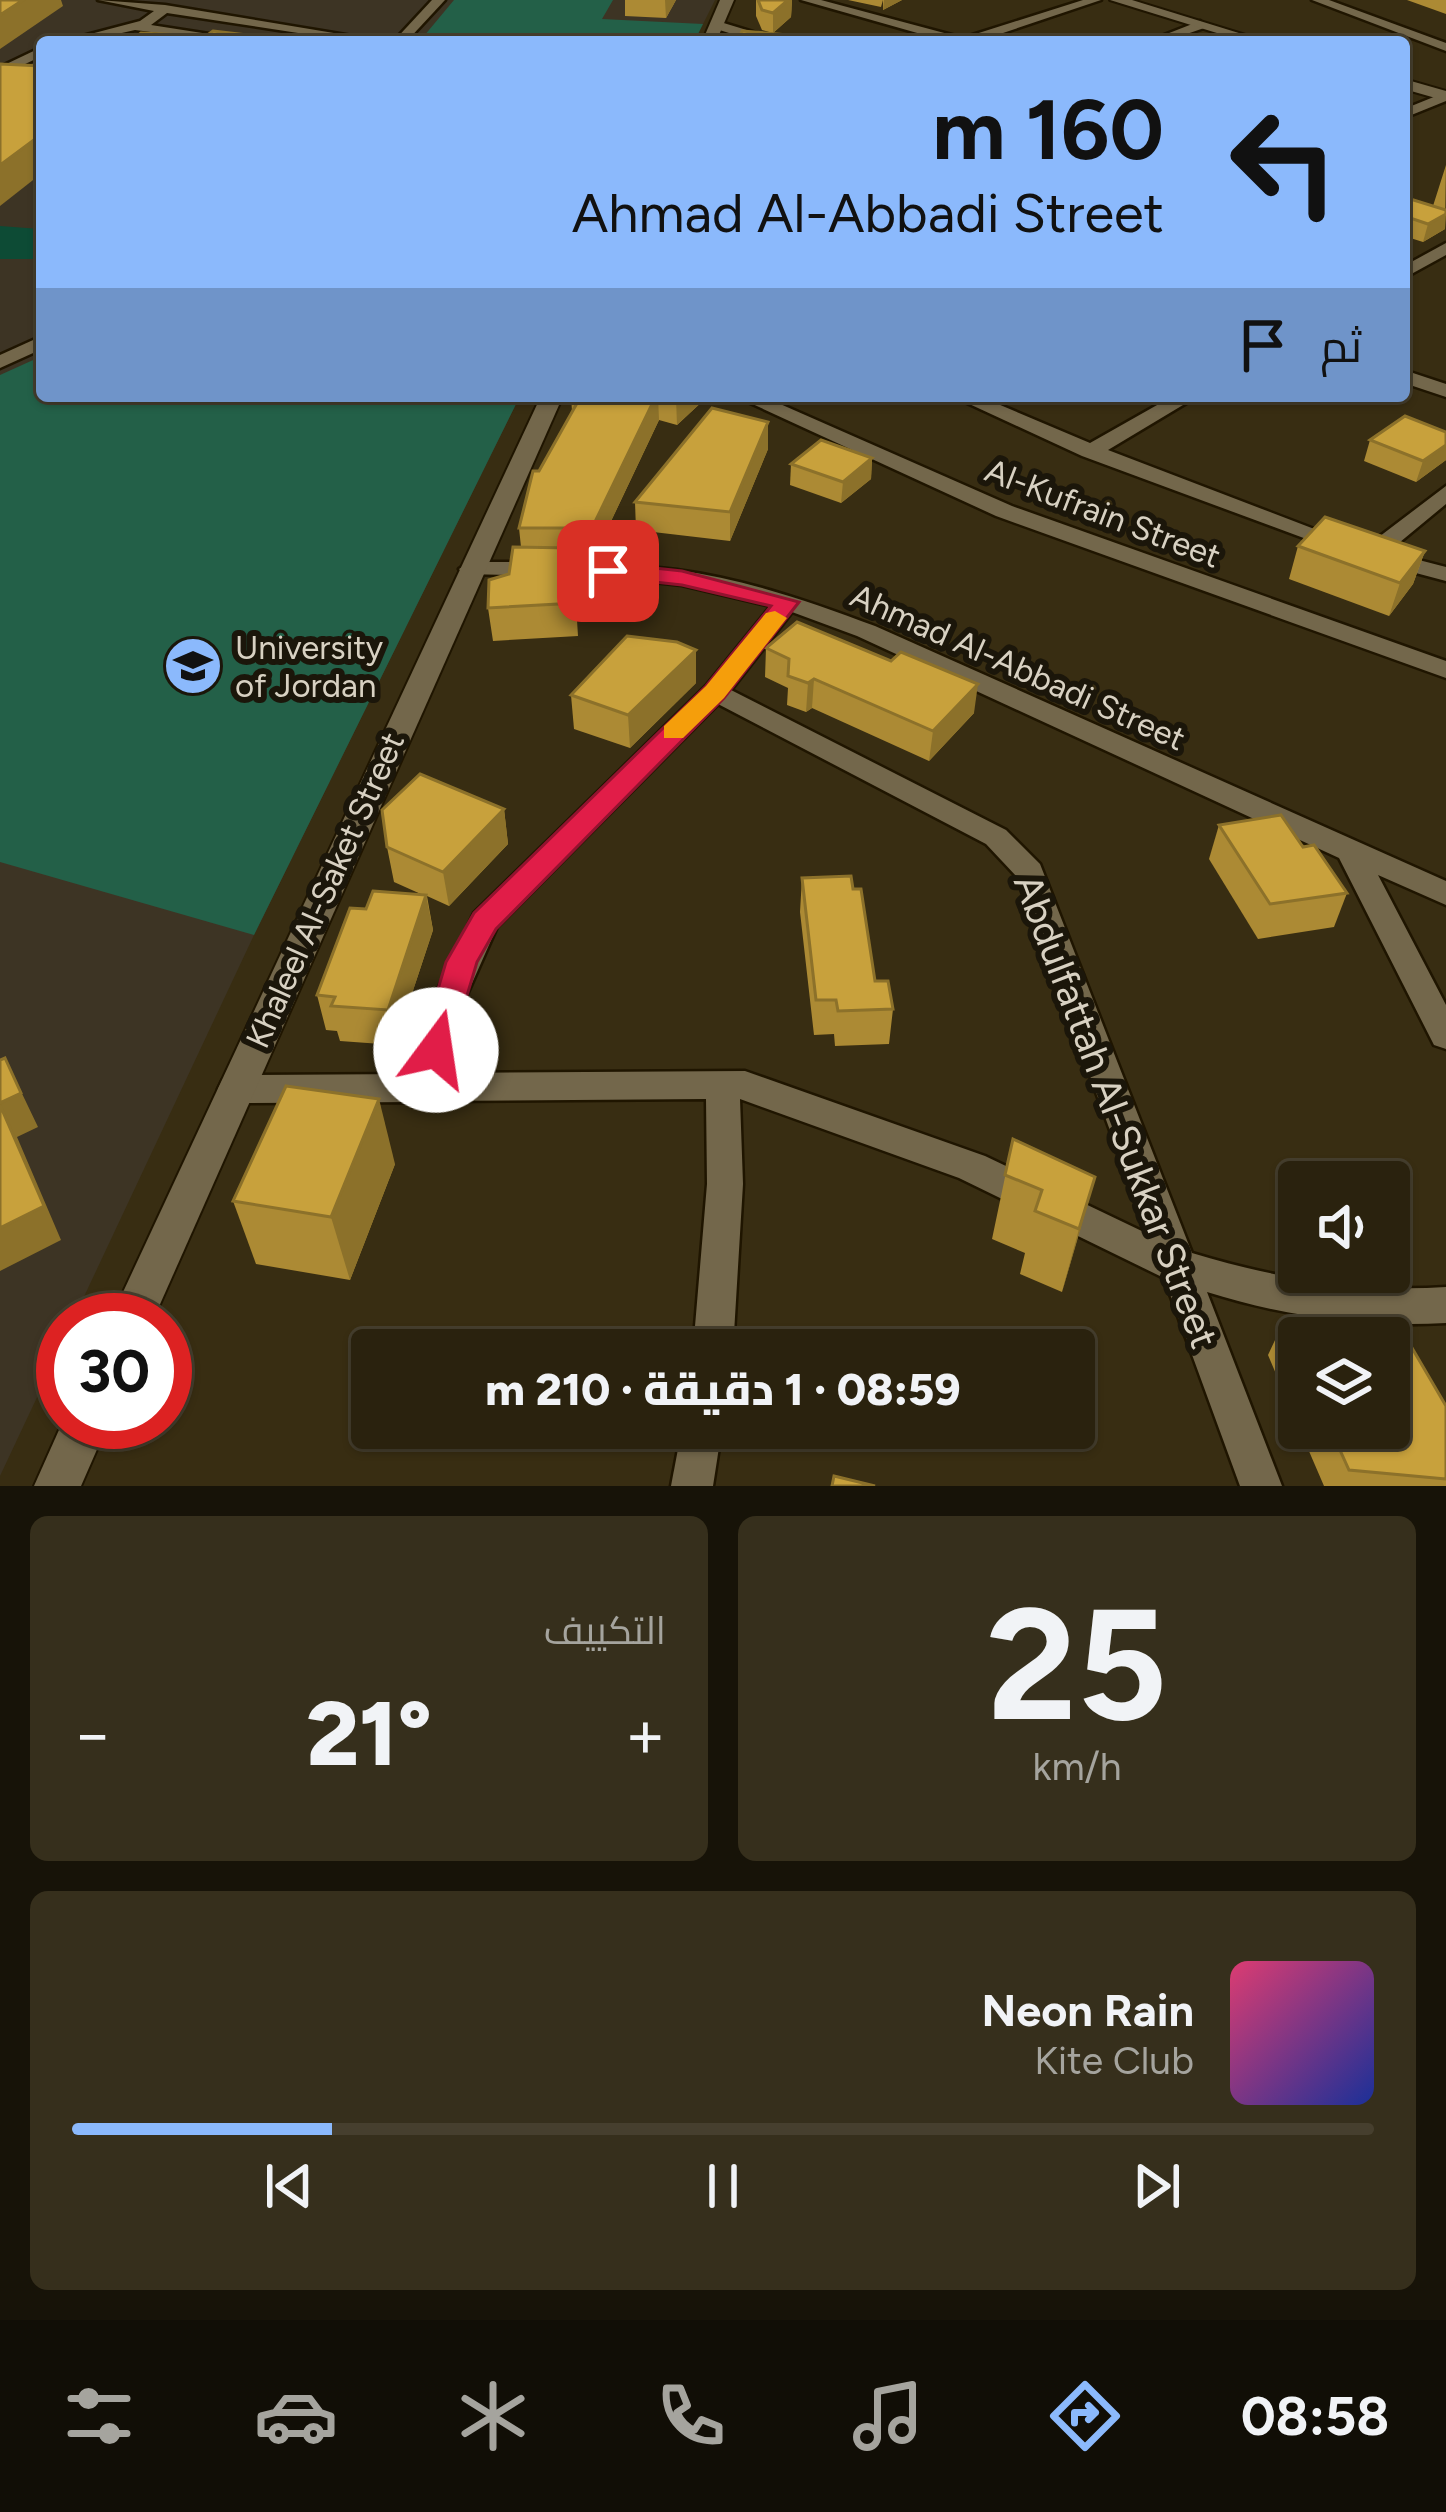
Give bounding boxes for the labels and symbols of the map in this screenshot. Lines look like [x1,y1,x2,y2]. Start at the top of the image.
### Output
street label: Al-Kufrain Street [980,450,1226,576]
pin [557,520,659,622]
street label: Ahmad Al-Abbadi Street [845,576,1191,758]
place label: University of Jordan [235,628,384,705]
school or university icon: University of Jordan [162,635,224,697]
street label: Khaleel Al-Saket Street [238,726,412,1054]
street label: Abdulfattah Al-Sukkar Street [1004,868,1228,1354]
position arrow [373,987,499,1113]
speed limit sign: 30 [36,1293,192,1449]

